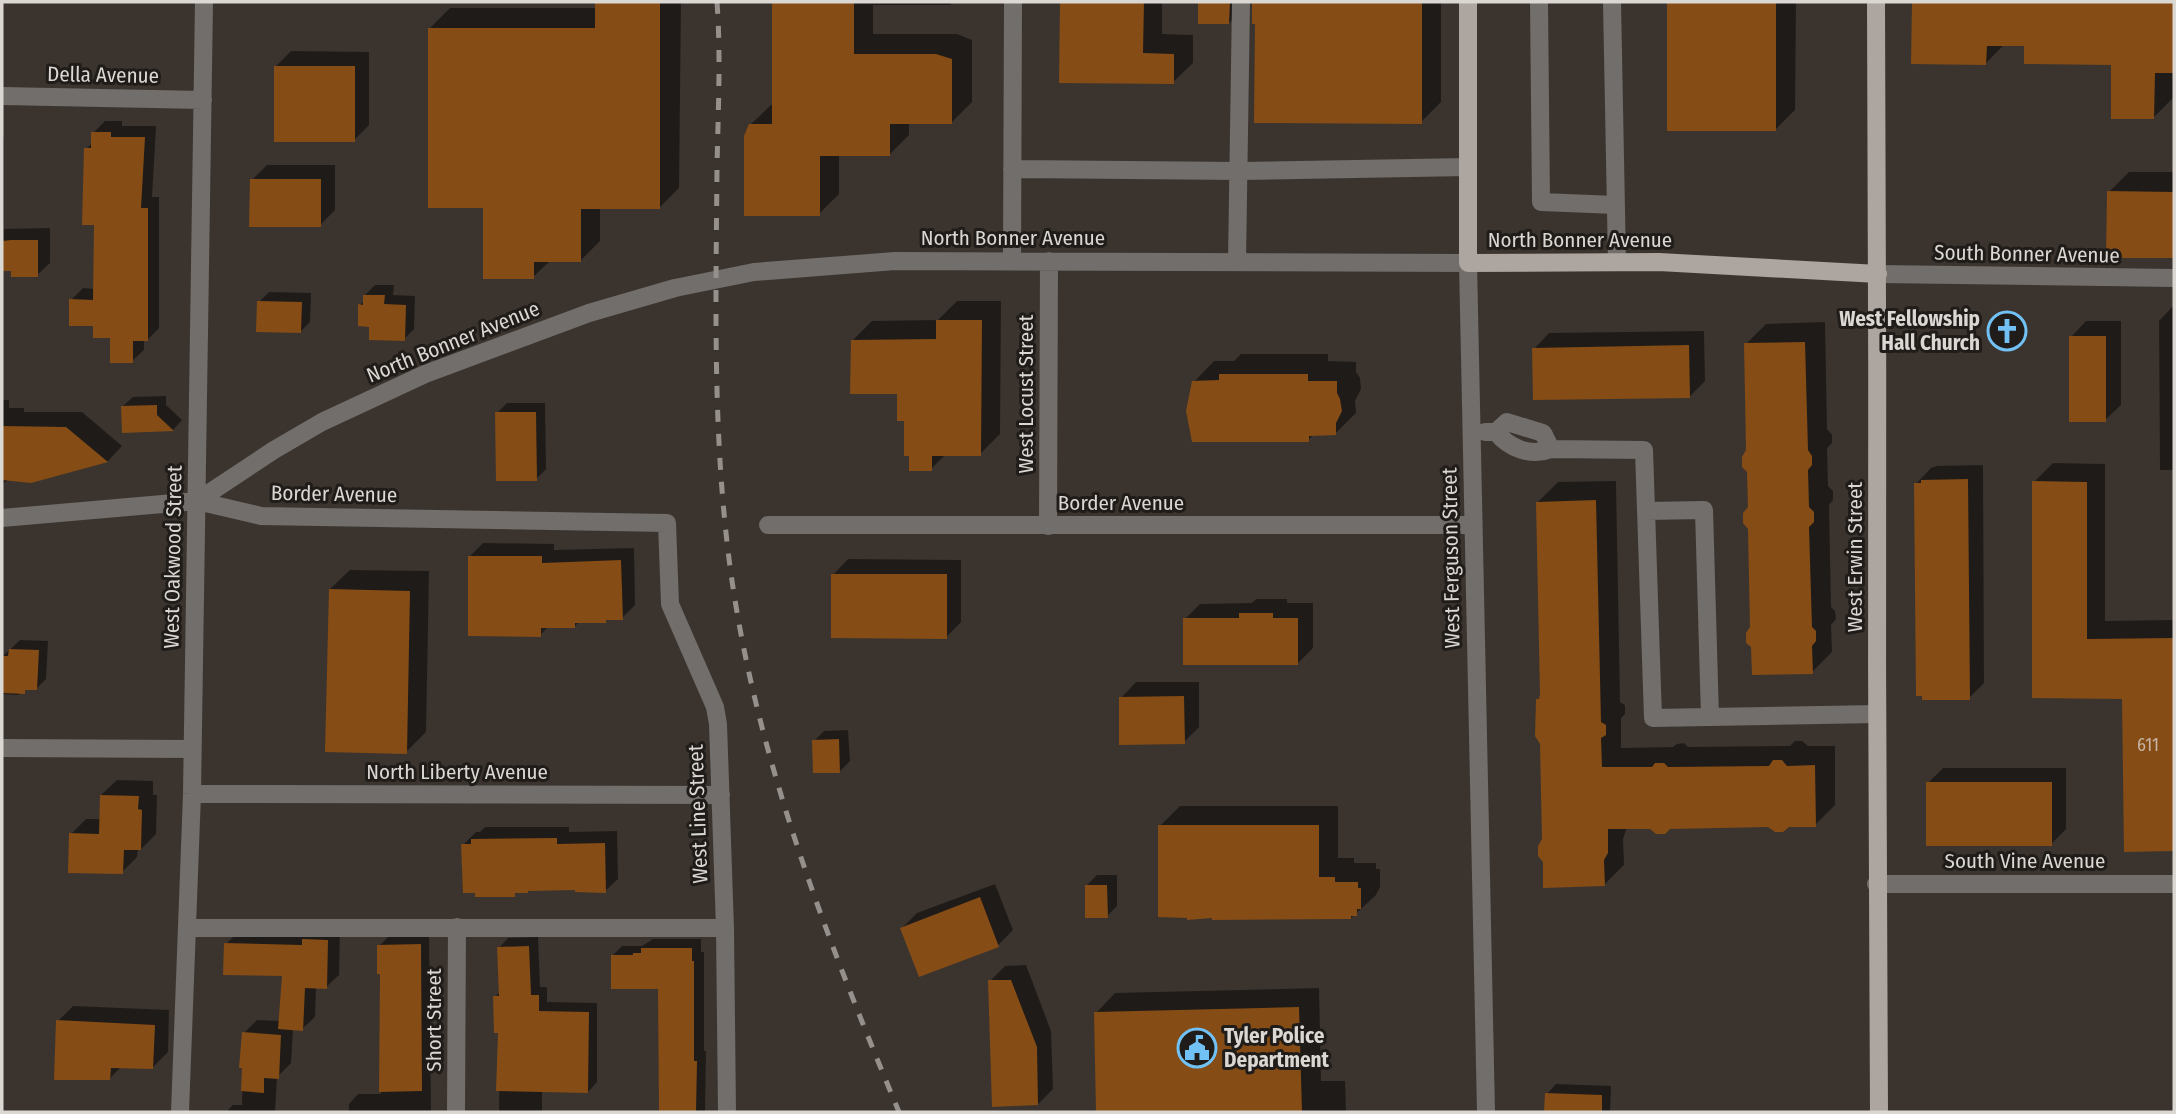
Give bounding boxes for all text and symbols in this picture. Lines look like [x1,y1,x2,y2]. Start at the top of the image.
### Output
street label: Della Avenue [47,61,159,89]
street label: North Bonner Avenue [921,225,1105,251]
street label: North Bonner Avenue [1488,227,1672,253]
street label: South Bonner Avenue [1934,239,2120,269]
street label: North Bonner Avenue [363,295,543,389]
place label: West Fellowship Hall Church [1839,306,1980,356]
church icon: West Fellowship Hall Church [1986,310,2028,352]
street label: West Locust Street [1013,314,1039,473]
street label: West Oakwood Street [158,465,188,649]
street label: West Ferguson Street [1436,467,1466,649]
street label: Border Avenue [271,480,397,508]
street label: West Erwin Street [1842,482,1868,632]
street label: Border Avenue [1058,490,1184,516]
house number: 611 [2137,734,2159,756]
street label: West Line Street [683,744,713,884]
street label: North Liberty Avenue [366,759,548,785]
street label: South Vine Avenue [1945,848,2105,874]
street label: Short Street [421,968,447,1072]
place label: Tyler Police Department [1224,1023,1330,1073]
public building icon: Tyler Police Department [1176,1027,1218,1069]

